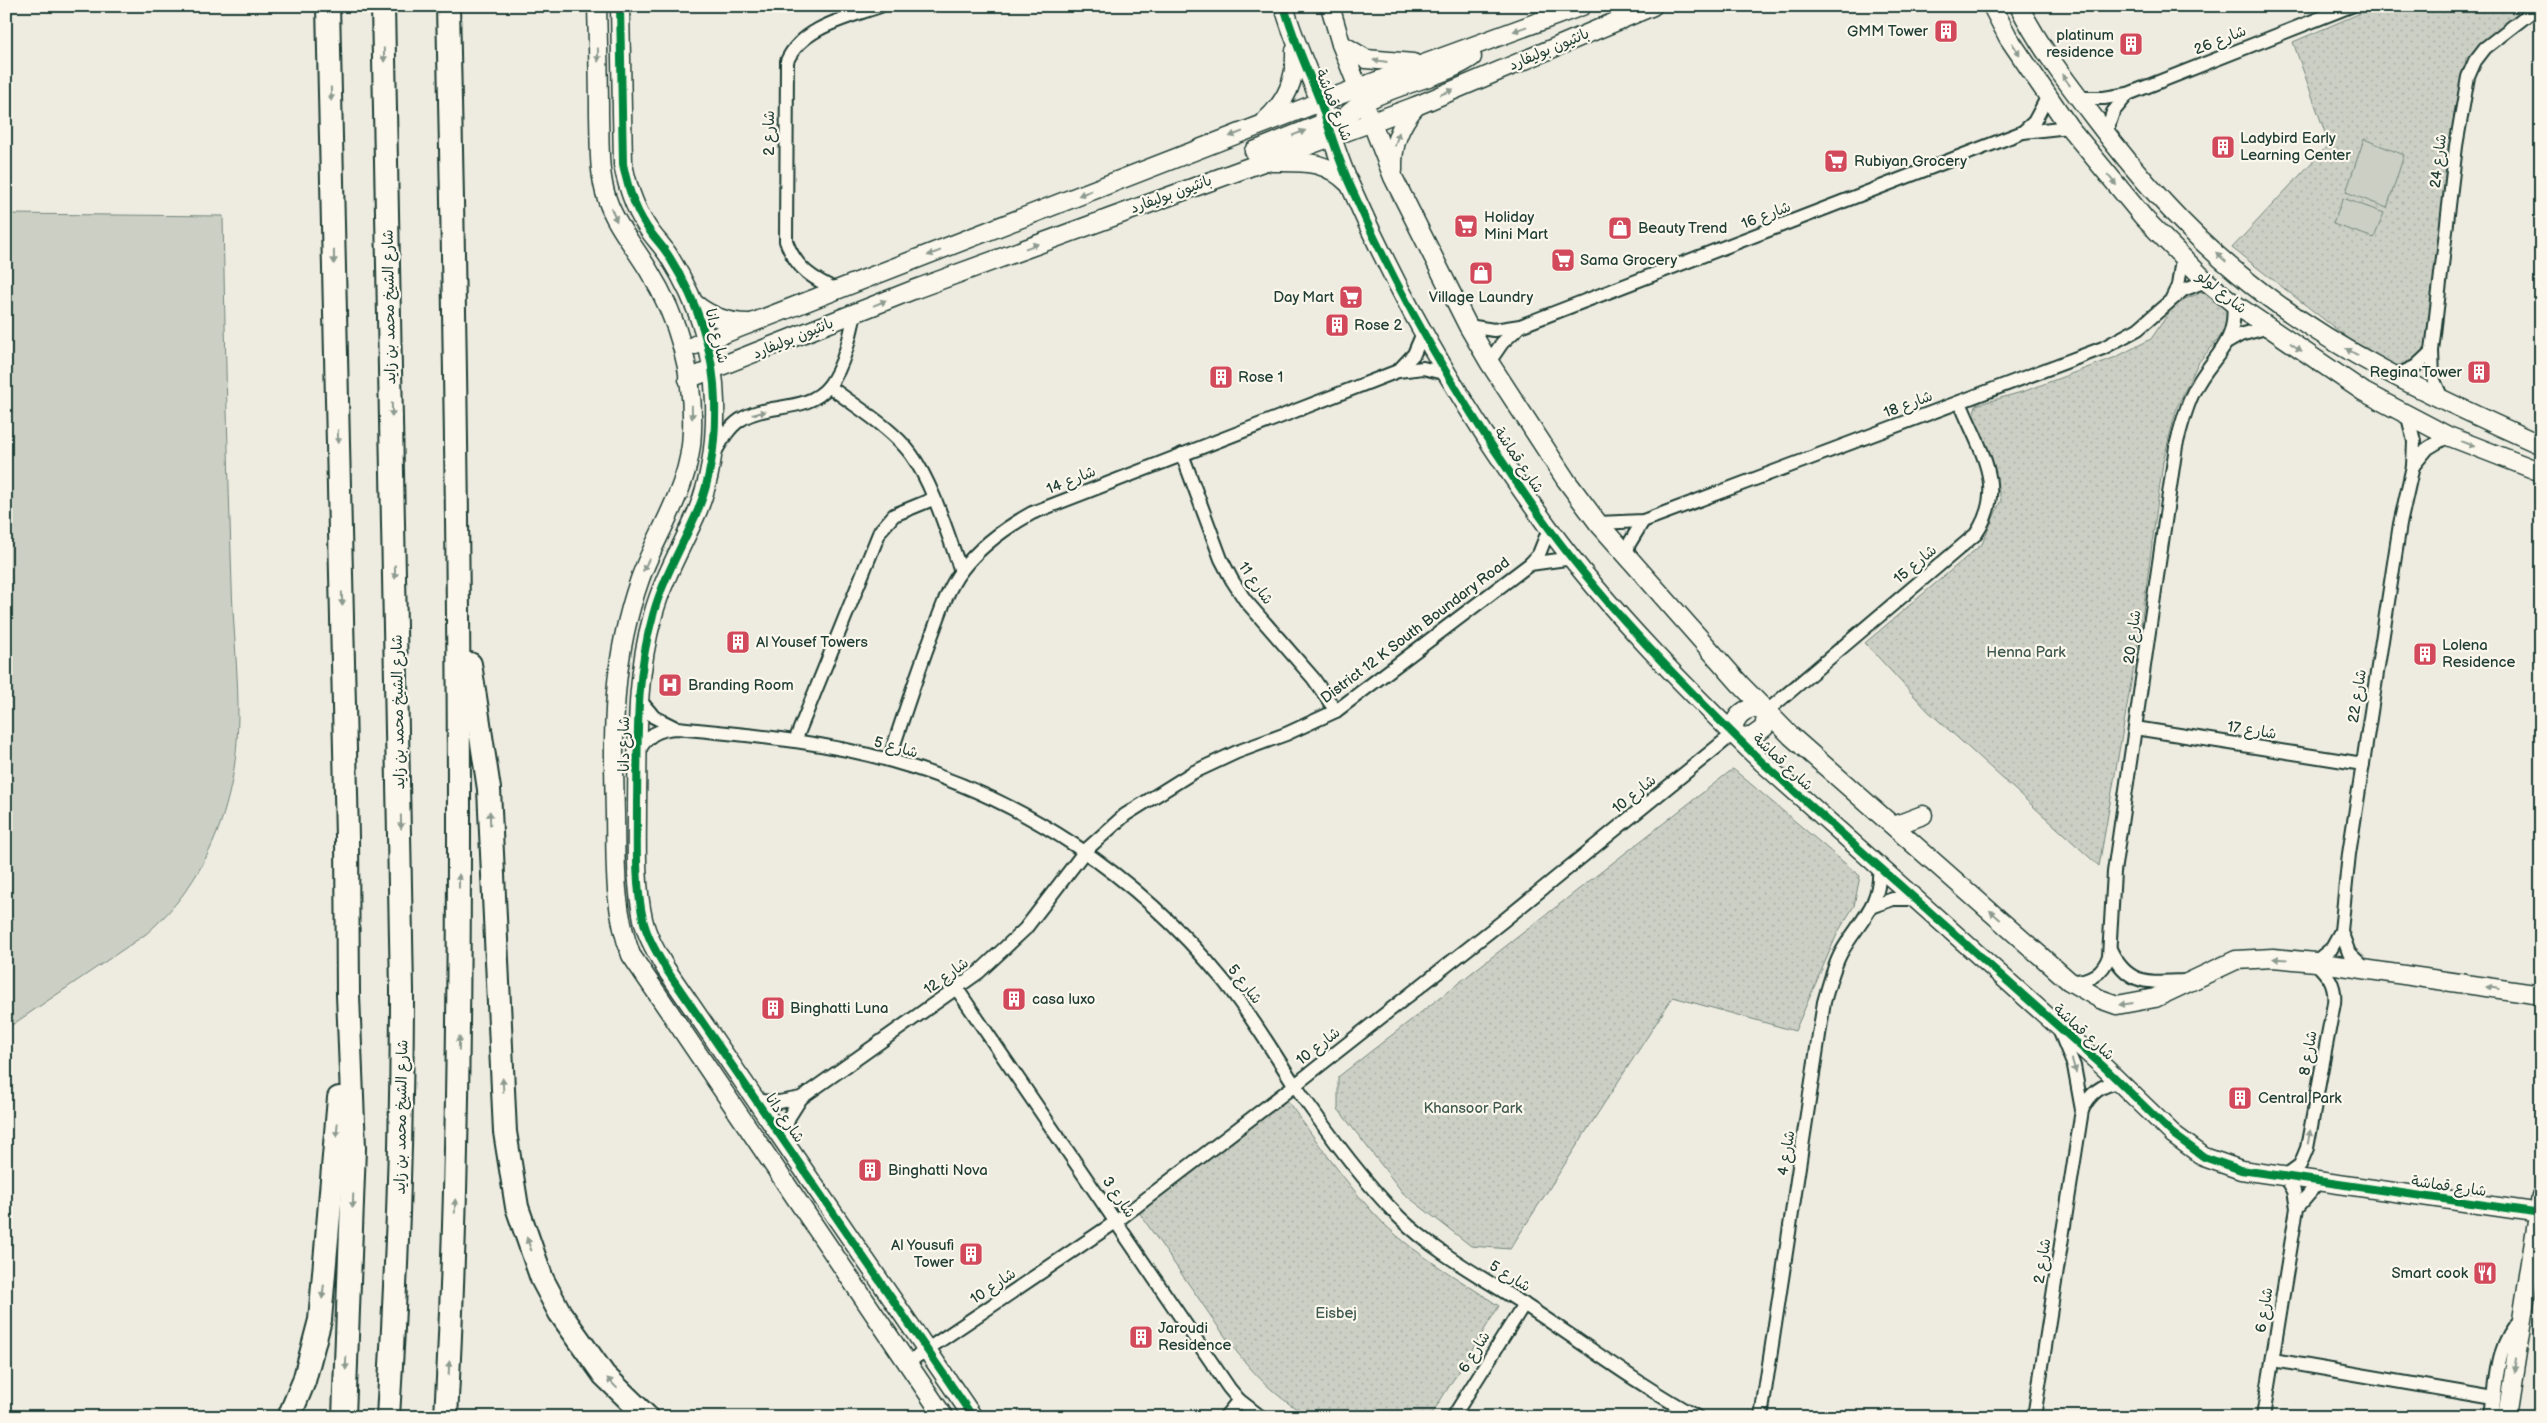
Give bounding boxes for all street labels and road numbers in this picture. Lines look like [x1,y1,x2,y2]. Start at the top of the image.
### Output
street label: شارع 26 [2191,21,2249,59]
street label: بانثيون بوليفارد [1506,24,1592,75]
street label: شارع قماشة [1311,66,1356,144]
street label: شارع 2 [760,110,779,156]
street label: شارع 24 [2426,133,2451,189]
street label: بانثيون بوليفارد [1128,171,1215,218]
street label: شارع 16 [1739,197,1794,234]
street label: شارع الشيخ محمد بن زايد [379,229,400,385]
street label: شارع لولو [2192,266,2250,318]
street label: شارع دانا [701,307,732,366]
street label: بانثيون بوليفارد [750,314,836,363]
street label: شارع 18 [1881,386,1935,422]
street label: شارع قماشة [1490,424,1548,497]
street label: شارع 14 [1044,462,1099,499]
street label: شارع 15 [1890,541,1941,588]
street label: District 12 K South Boundary Road [1317,553,1514,708]
street label: شارع 11 [1234,558,1277,608]
street label: شارع 20 [2119,609,2146,665]
street label: شارع الشيخ محمد بن زايد [388,634,409,790]
street label: شارع 22 [2344,668,2371,724]
street label: شارع دانا [615,716,634,772]
street label: شارع 17 [2226,717,2278,744]
street label: شارع قماشة [1748,730,1817,795]
street label: شارع 5 [872,732,920,762]
street label: شارع 10 [1608,771,1660,818]
street label: شارع 12 [920,954,973,999]
street label: شارع 5 [1223,961,1266,1008]
street label: شارع قماشة [2049,1000,2118,1065]
street label: شارع 10 [1292,1023,1344,1070]
street label: شارع 8 [2295,1029,2322,1077]
street label: شارع الشيخ محمد بن زايد [391,1039,412,1195]
street label: شارع دانا [761,1090,808,1147]
street label: شارع 4 [1774,1129,1799,1177]
street label: شارع قماشة [2410,1172,2488,1201]
street label: شارع 3 [1098,1173,1139,1222]
street label: شارع 2 [2030,1237,2055,1285]
street label: شارع 5 [1486,1256,1534,1296]
street label: شارع 10 [967,1264,1020,1309]
street label: شارع 6 [2252,1286,2277,1334]
street label: شارع 6 [1454,1328,1495,1377]

